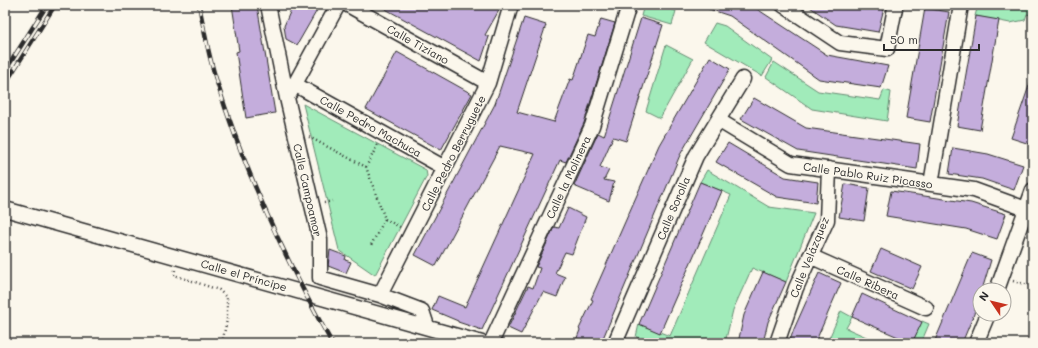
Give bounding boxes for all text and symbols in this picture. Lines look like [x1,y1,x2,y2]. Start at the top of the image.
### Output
street label: Calle Tiziano [384,21,452,68]
scale bar [884,26,979,52]
text: 50 m [890,31,918,47]
street label: Calle Pedro Machuca [317,92,425,160]
street label: Calle Pedro Berruguete [417,92,489,214]
street label: Calle la Molinera [542,133,594,221]
street label: Calle Campoamor [290,142,326,238]
street label: Calle Pablo Ruiz Picasso [802,158,934,192]
street label: Calle Sorolla [653,174,693,242]
street label: Calle Velázquez [786,214,832,300]
street label: Calle el Príncipe [199,256,289,295]
street label: Calle Ribera [834,261,902,303]
north arrow [972,282,1012,322]
text: N [975,288,992,304]

